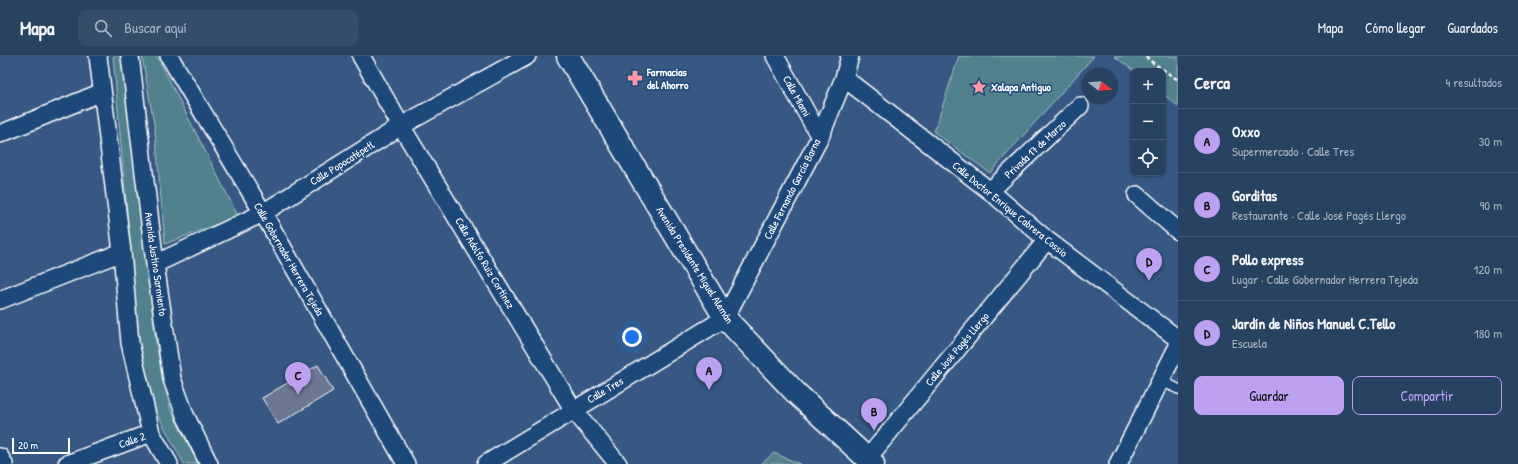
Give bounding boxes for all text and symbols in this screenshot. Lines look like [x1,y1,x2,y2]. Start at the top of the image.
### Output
search box [78,10,358,46]
text: Mapa [20,15,54,41]
icon: search [92,17,114,39]
text: Buscar aquí [124,17,187,38]
text: Mapa [1318,18,1343,37]
text: Cómo llegar [1365,18,1425,37]
text: Guardados [1447,18,1498,37]
place label: Farmacias del Ahorro [646,65,689,92]
north arrow [1082,68,1118,104]
map controls [1130,68,1166,176]
button: + [1130,68,1166,104]
pharmacy icon: Farmacias del Ahorro [626,69,644,87]
text: Cerca [1194,71,1230,94]
street label: Calle Miami [780,73,814,119]
text: 4 resultados [1445,73,1502,91]
place icon: Xalapa Antiguo [970,78,988,96]
place label: Xalapa Antiguo [991,80,1052,95]
button: − [1130,104,1166,140]
street label: Privada 17 de Marzo [1001,116,1069,181]
text: Oxxo [1232,121,1260,142]
text: A [1204,132,1210,150]
text: 30 m [1479,132,1502,150]
street label: Calle Fernando García Barna [761,136,824,242]
street label: Calle Popocatépetl [307,138,377,188]
button: locate [1130,140,1166,176]
text: Supermercado · Calle Tres [1232,142,1354,160]
street label: Calle Doctor Enrique Cabrera Cossio [950,158,1071,260]
text: Gorditas [1232,185,1277,206]
text: B [1204,196,1210,214]
text: 90 m [1480,196,1502,214]
street label: Calle Gobernador Herrera Tejeda [251,200,327,319]
street label: Avenida Presidente Miguel Alemán [653,204,737,326]
text: Restaurante · Calle José Pagés Llergo [1232,206,1406,224]
street label: Avenida Justino Sarmiento [142,211,170,317]
street label: Calle Adolfo Ruiz Cortínez [452,215,518,311]
pin: D [1136,248,1162,281]
text: Pollo express [1232,249,1304,270]
text: C [1203,260,1211,278]
text: 120 m [1474,260,1502,278]
text: Lugar · Calle Gobernador Herrera Tejeda [1232,270,1418,288]
street label: Calle José Pagés Llergo [922,309,992,389]
text: Jardín de Niños Manuel C.Tello [1232,313,1395,334]
text: D [1204,324,1210,342]
text: 180 m [1474,324,1502,342]
your location [622,327,642,347]
text: Escuela [1232,334,1267,352]
pin: A [696,357,722,390]
pin: C [285,362,311,395]
street label: Calle Tres [584,374,626,406]
button: Guardar [1194,376,1344,415]
button: Compartir [1352,376,1502,415]
pin: B [861,398,887,431]
street label: Calle 2 [117,429,147,451]
scale bar [12,436,70,455]
text: 20 m [18,438,38,452]

